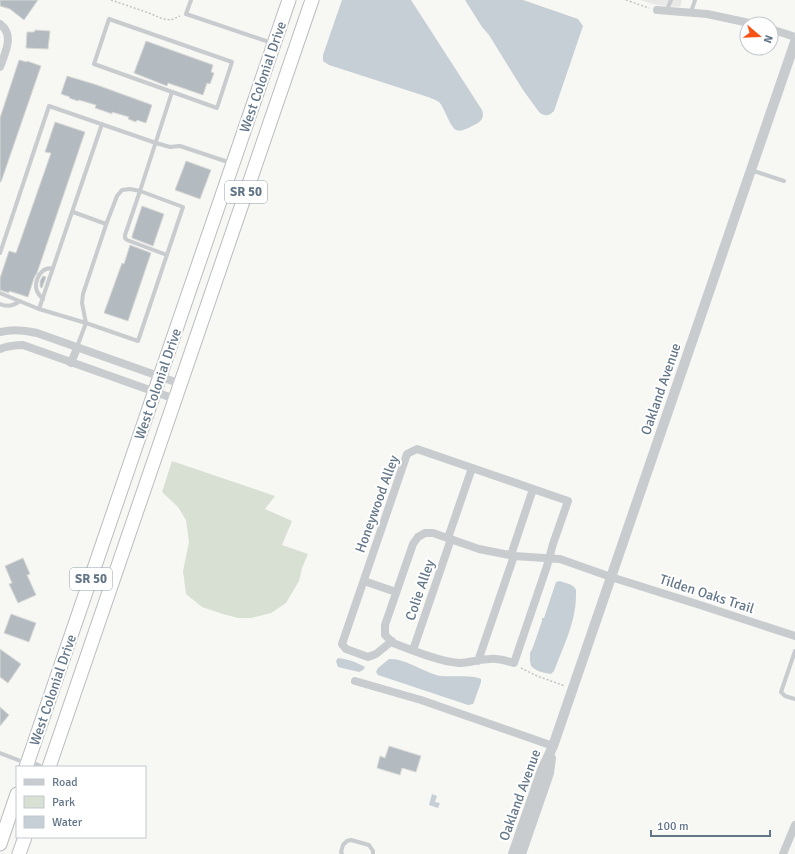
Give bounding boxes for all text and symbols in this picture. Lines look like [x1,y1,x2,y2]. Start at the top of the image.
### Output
north arrow [739,16,779,56]
street label: West Colonial Drive [236,19,290,135]
text: N [761,33,775,45]
road number: SR 50 [225,181,267,203]
street label: West Colonial Drive [131,326,185,442]
street label: Oakland Avenue [637,341,685,437]
street label: Honeywood Alley [351,453,403,555]
street label: Colie Alley [402,557,438,623]
road number: SR 50 [70,568,112,590]
street label: Tilden Oaks Trail [658,571,756,617]
street label: West Colonial Drive [26,632,80,748]
street label: Oakland Avenue [496,747,544,843]
legend [16,766,146,838]
text: Road [52,775,78,790]
text: Park [52,795,75,810]
scale bar [651,812,770,838]
text: Water [52,815,83,830]
text: 100 m [657,819,689,834]

